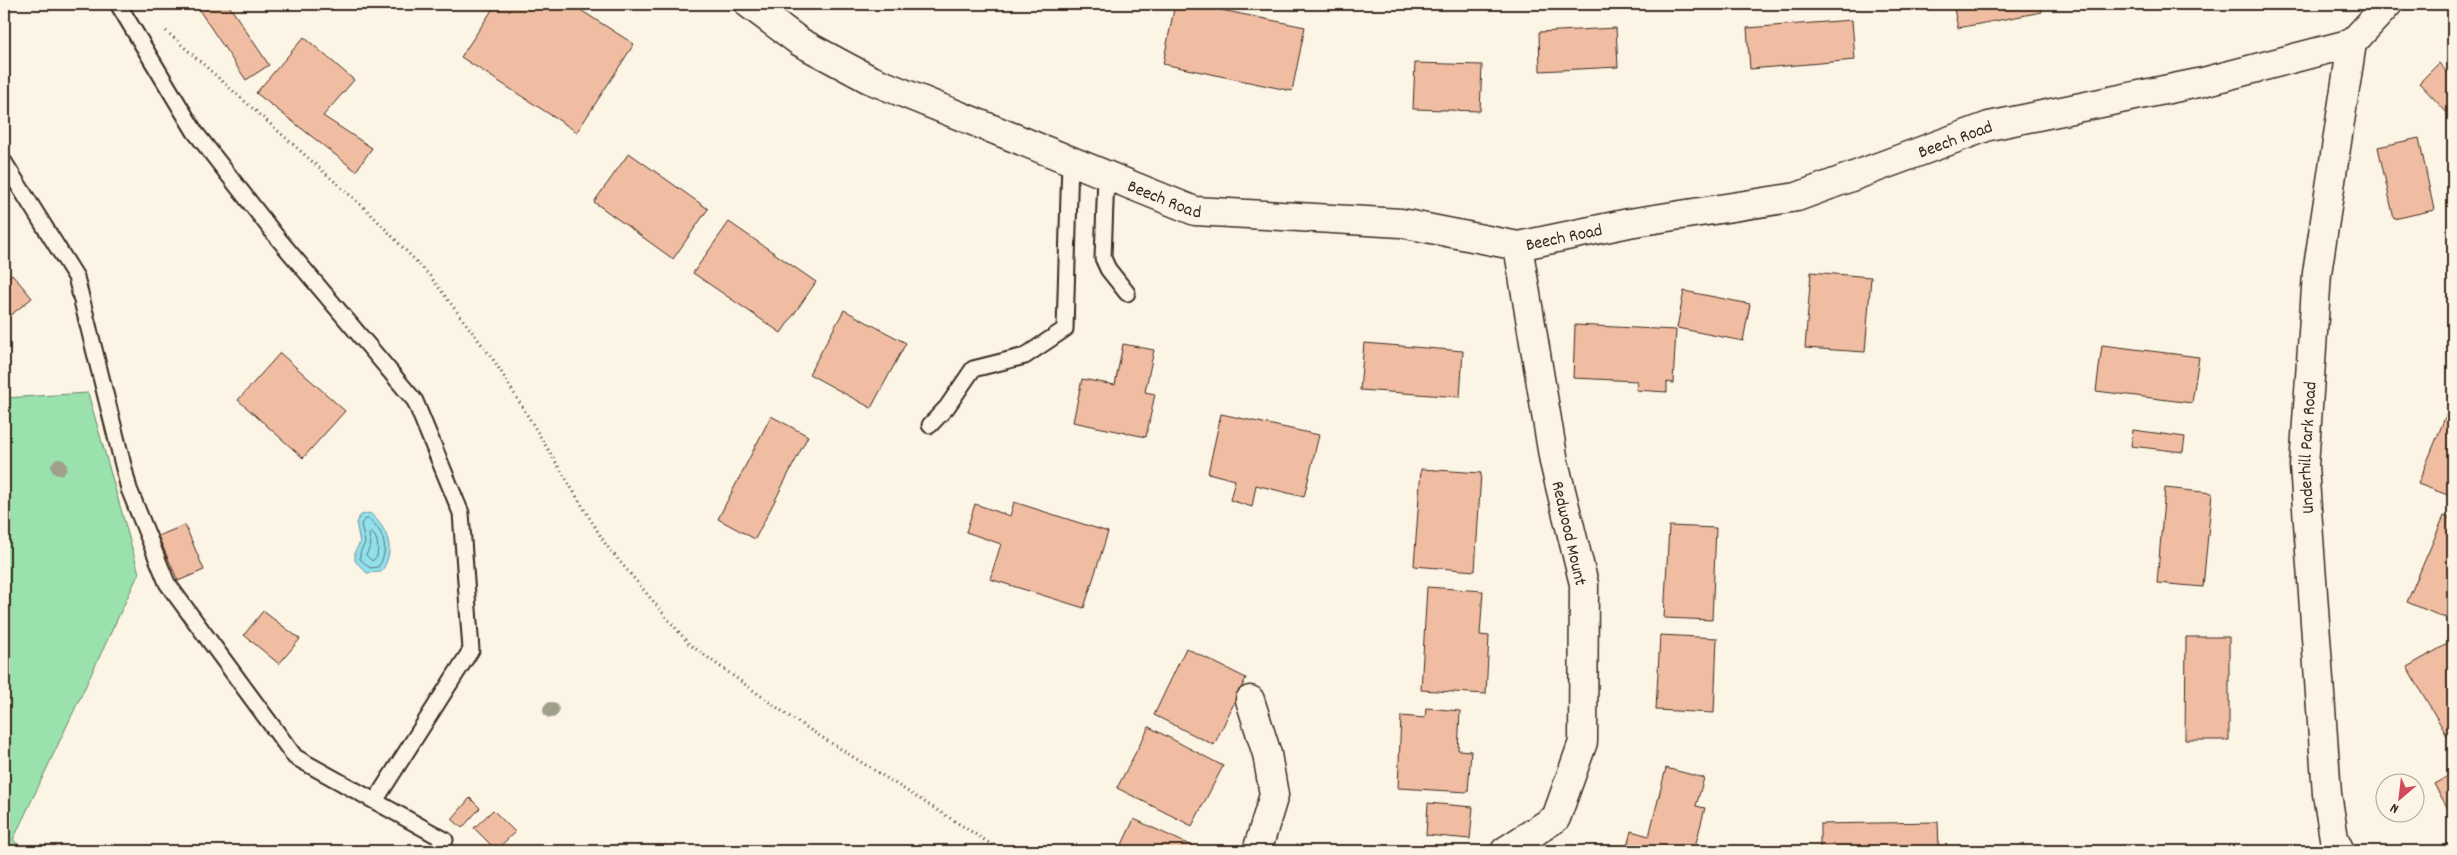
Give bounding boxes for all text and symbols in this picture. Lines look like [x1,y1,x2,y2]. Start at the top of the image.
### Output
street label: Beech Road [1915,116,1997,166]
street label: Beech Road [1123,175,1202,226]
street label: Beech Road [1524,219,1605,259]
street label: Underhill Park Road [2294,381,2325,515]
street label: Redwood Mount [1543,479,1592,589]
north arrow [2374,772,2424,822]
text: N [2387,797,2403,818]

